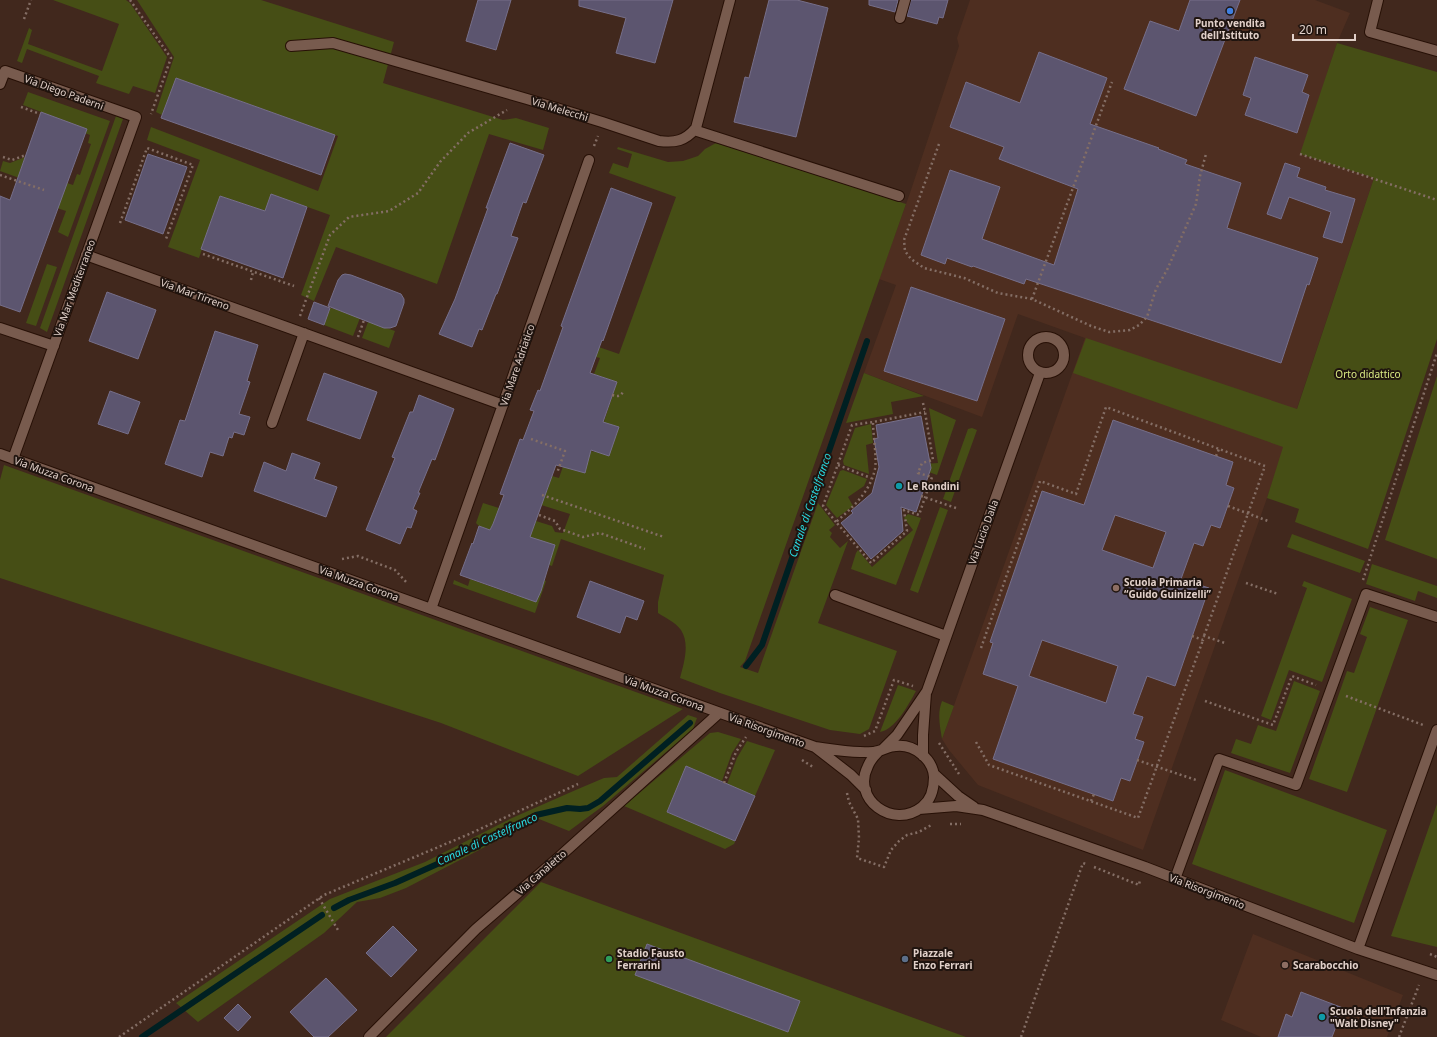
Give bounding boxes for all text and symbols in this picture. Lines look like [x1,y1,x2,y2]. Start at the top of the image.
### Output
marker: Punto vendita dell'Istituto [1225,6,1235,16]
place label: Punto vendita dell'Istituto [1195,16,1265,42]
scale bar [1293,16,1355,42]
text: 20 m [1299,21,1327,38]
street label: Via Diego Paderni [22,71,106,113]
street label: Via Melecchi [530,94,590,124]
street label: Via Mar Mediterraneo [50,237,98,339]
street label: Via Mar Tirreno [159,275,231,313]
street label: Via Mare Adriatico [496,322,538,408]
park label: Orto didattico [1335,367,1401,381]
water label: Canale di Castelfranco [785,451,834,559]
street label: Via Muzza Corona [12,453,96,495]
place label: Le Rondini [907,479,959,493]
marker: Le Rondini [894,481,904,491]
street label: Via Lucio Dalla [965,498,1001,566]
street label: Via Muzza Corona [317,562,401,604]
place label: Scuola Primaria “Guido Guinizelli” [1124,575,1211,601]
marker: Scuola Primaria “Guido Guinizelli” [1111,583,1121,593]
street label: Via Muzza Corona [622,672,706,714]
street label: Via Risorgimento [727,710,807,750]
water label: Canale di Castelfranco [434,809,540,868]
street label: Via Canaletto [513,846,569,898]
street label: Via Risorgimento [1167,870,1247,912]
place label: Stadio Fausto Ferrarini [617,946,685,972]
place label: Piazzale Enzo Ferrari [913,946,973,972]
marker: Stadio Fausto Ferrarini [604,954,614,964]
marker: Piazzale Enzo Ferrari [900,954,910,964]
place label: Scarabocchio [1293,958,1359,972]
marker: Scarabocchio [1280,960,1290,970]
place label: Scuola dell'Infanzia "Walt Disney" [1330,1004,1427,1030]
marker: Scuola dell'Infanzia "Walt Disney" [1317,1012,1327,1022]

